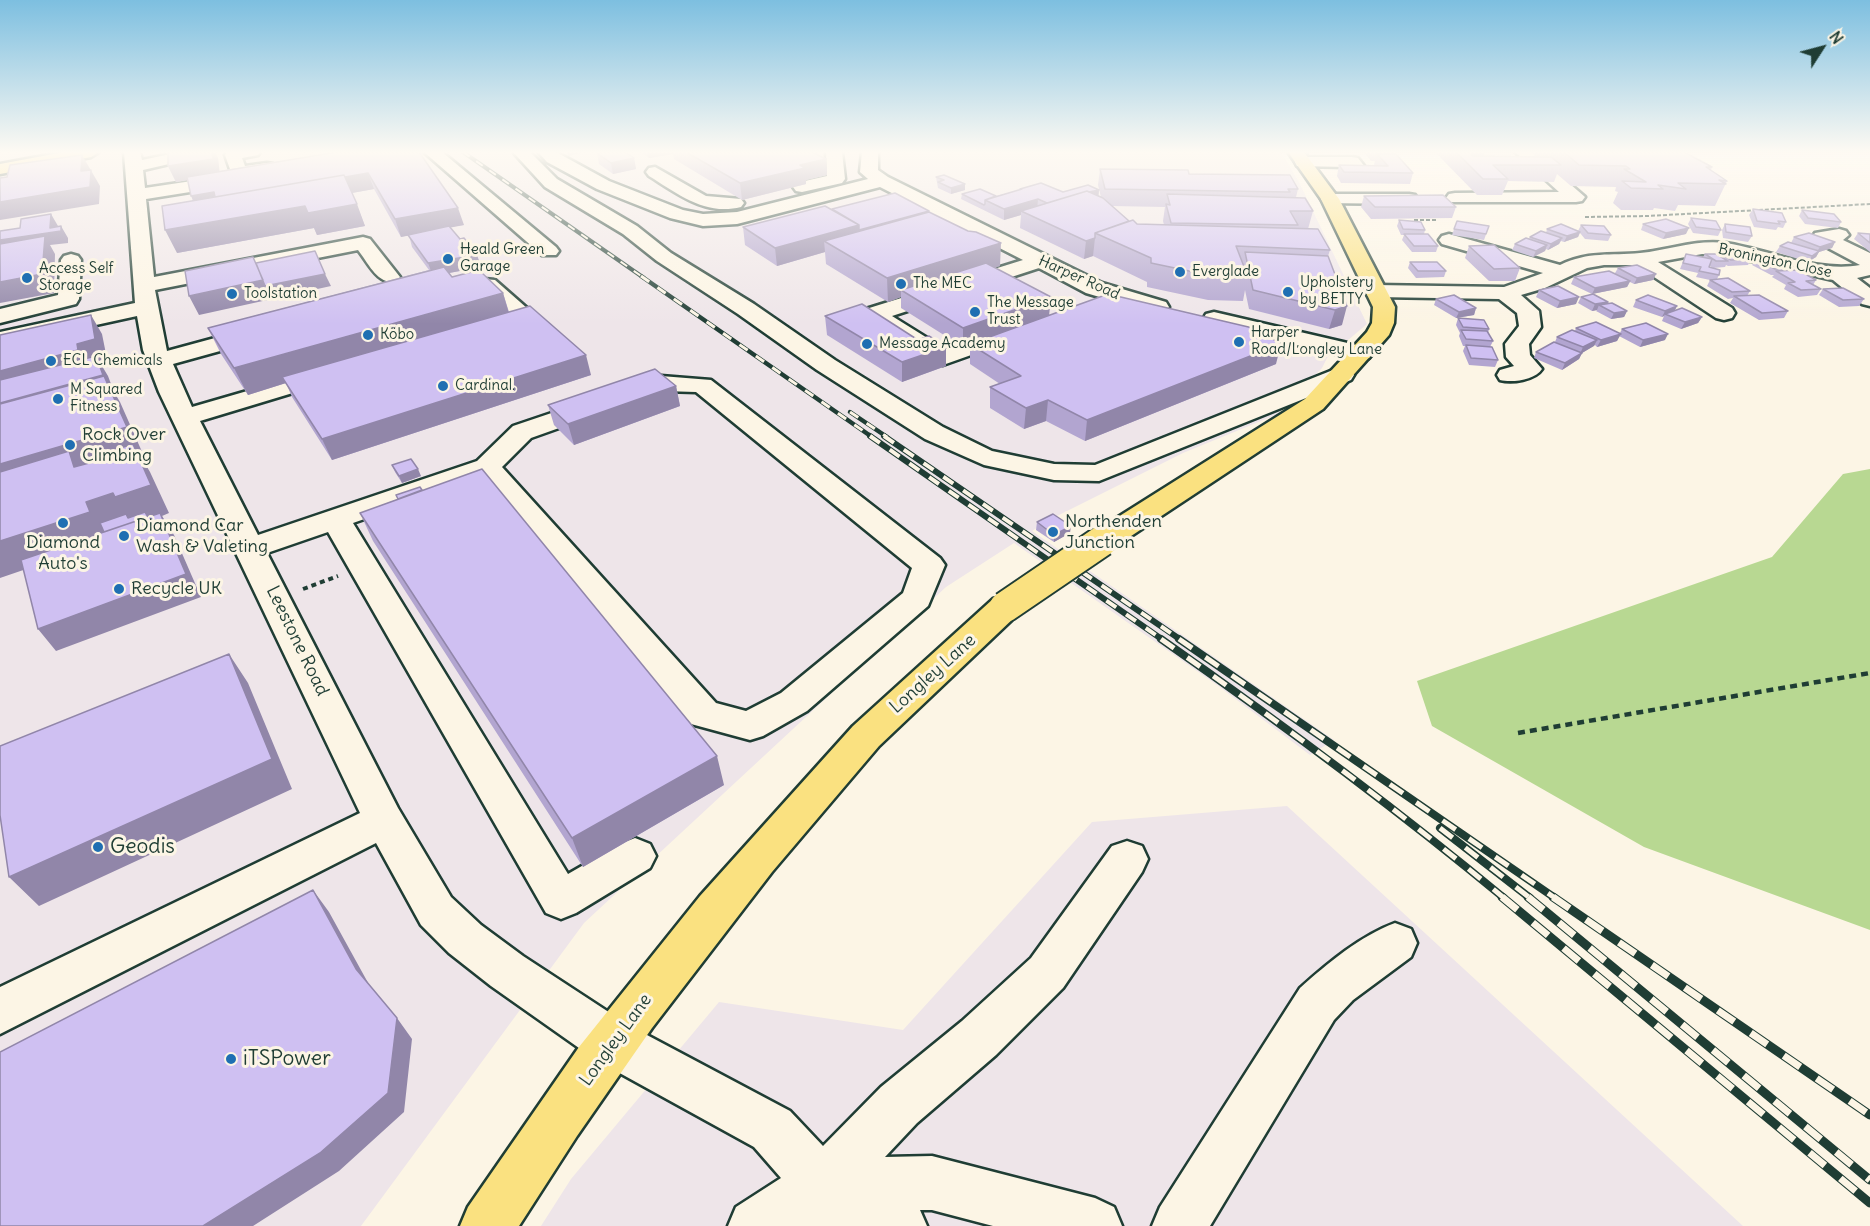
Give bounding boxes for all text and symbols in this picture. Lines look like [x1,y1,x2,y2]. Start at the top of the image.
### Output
north arrow [1792,18,1852,78]
text: N [1825,27,1848,48]
street label: Bronington Close [1717,240,1833,282]
place label: Heald Green Garage [460,241,544,276]
marker: Heald Green Garage [441,252,455,266]
street label: Harper Road [1036,252,1122,304]
place label: Access Self Storage [39,260,113,295]
place label: Everglade [1192,263,1259,281]
marker: Everglade [1173,265,1187,279]
marker: Access Self Storage [20,271,34,285]
place label: Upholstery by BETTY [1300,274,1374,309]
place label: The MEC [913,275,972,293]
marker: The MEC [894,277,908,291]
place label: Toolstation [244,285,317,303]
marker: Upholstery by BETTY [1281,285,1295,299]
marker: Toolstation [225,287,239,301]
place label: The Message Trust [987,294,1074,329]
marker: The Message Trust [968,305,982,319]
place label: Harper Road/Longley Lane [1251,324,1382,359]
place label: Köbo [380,326,414,344]
marker: Köbo [361,328,375,342]
place label: Message Academy [879,335,1005,353]
marker: Harper Road/Longley Lane [1232,335,1246,349]
marker: Message Academy [860,337,874,351]
place label: ECL Chemicals [63,352,163,370]
marker: ECL Chemicals [44,354,58,368]
place label: Cardinal. [455,377,515,395]
marker: Cardinal. [436,379,450,393]
place label: M Squared Fitness [70,381,142,416]
marker: M Squared Fitness [51,392,65,406]
place label: Rock Over Climbing [82,424,166,466]
marker: Rock Over Climbing [63,438,77,452]
place label: Northenden Junction [1065,511,1162,554]
place label: Diamond Car Wash & Valeting [136,515,268,558]
marker: Diamond Auto's [56,516,70,530]
marker: Northenden Junction [1046,525,1060,539]
marker: Diamond Car Wash & Valeting [117,529,131,543]
place label: Diamond Auto's [26,532,100,574]
place label: Recycle UK [131,578,222,600]
marker: Recycle UK [112,582,126,596]
street label: Leestone Road [261,583,333,699]
street label: Longley Lane [885,630,981,718]
place label: Geodis [110,834,175,860]
marker: Geodis [91,840,105,854]
street label: Longley Lane [575,990,657,1090]
place label: iTSPower [243,1046,331,1072]
marker: iTSPower [224,1052,238,1066]

